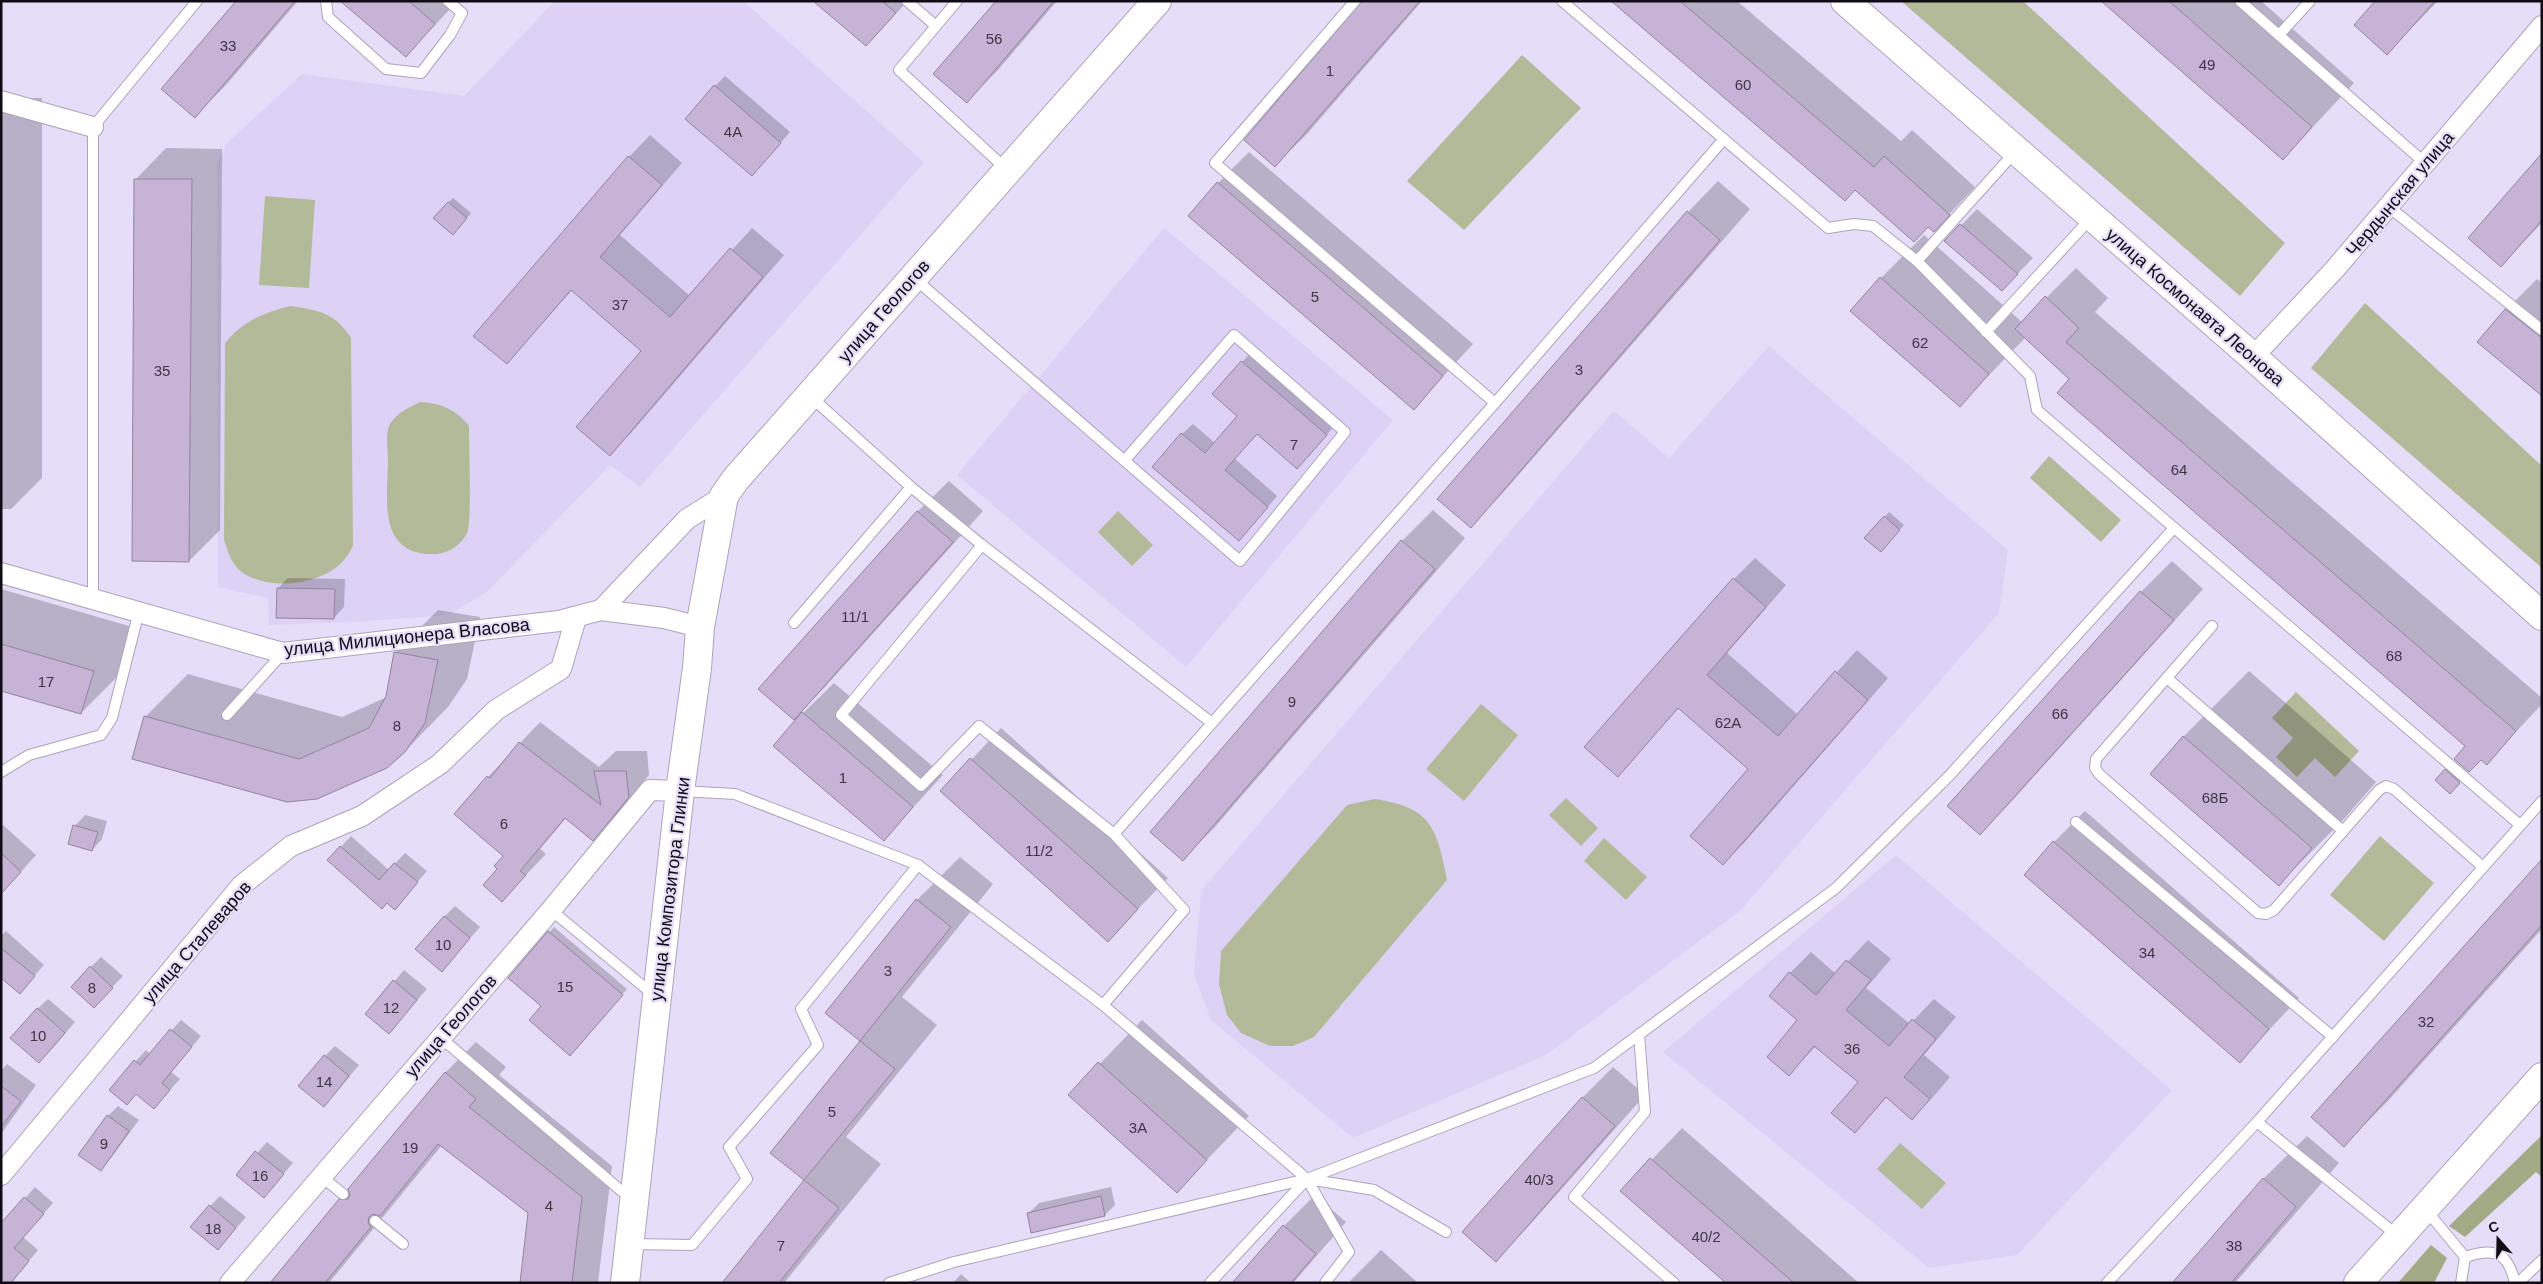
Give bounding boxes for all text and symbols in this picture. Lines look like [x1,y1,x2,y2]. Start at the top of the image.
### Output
house number: 56 [986,30,1002,47]
house number: 33 [220,37,236,54]
house number: 49 [2199,56,2215,73]
house number: 1 [1326,62,1334,79]
house number: 60 [1735,76,1751,93]
house number: 4А [724,123,742,140]
street label: Чердынская улица [2342,127,2459,260]
street label: улица Космонавта Леонова [2102,224,2289,391]
street label: улица Геологов [834,256,934,366]
house number: 5 [1311,288,1319,305]
house number: 37 [612,296,628,313]
house number: 62 [1912,334,1928,351]
house number: 3 [1575,361,1583,378]
house number: 35 [154,362,170,379]
house number: 7 [1290,436,1298,453]
house number: 64 [2171,461,2187,478]
house number: 11/1 [841,608,869,625]
street label: улица Милиционера Власова [283,614,532,660]
house number: 68 [2386,647,2402,664]
house number: 17 [38,673,54,690]
house number: 9 [1288,693,1296,710]
house number: 66 [2052,705,2068,722]
house number: 62А [1715,714,1741,731]
house number: 8 [393,717,401,734]
house number: 1 [839,769,847,786]
street label: улица Композитора Глинки [646,776,694,1002]
house number: 68Б [2202,789,2228,806]
house number: 6 [500,815,508,832]
house number: 11/2 [1025,842,1053,859]
street label: улица Сталеваров [139,877,255,1007]
house number: 10 [435,936,451,953]
house number: 34 [2139,944,2155,961]
house number: 3 [884,962,892,979]
street label: улица Геологов [401,971,501,1081]
house number: 15 [557,978,573,995]
house number: 8 [88,979,96,996]
house number: 12 [383,999,399,1016]
house number: 32 [2418,1013,2434,1030]
house number: 10 [30,1027,46,1044]
house number: 36 [1844,1040,1860,1057]
house number: 14 [316,1073,332,1090]
house number: 5 [828,1103,836,1120]
house number: 3А [1129,1119,1147,1136]
house number: 9 [100,1135,108,1152]
house number: 19 [402,1139,418,1156]
house number: 16 [252,1167,268,1184]
house number: 40/3 [1524,1171,1554,1188]
house number: 4 [545,1197,553,1214]
north arrow [2473,1214,2523,1264]
text: С [2486,1218,2501,1236]
house number: 18 [205,1220,221,1237]
house number: 40/2 [1691,1228,1721,1245]
house number: 7 [777,1237,785,1254]
house number: 38 [2226,1237,2242,1254]

